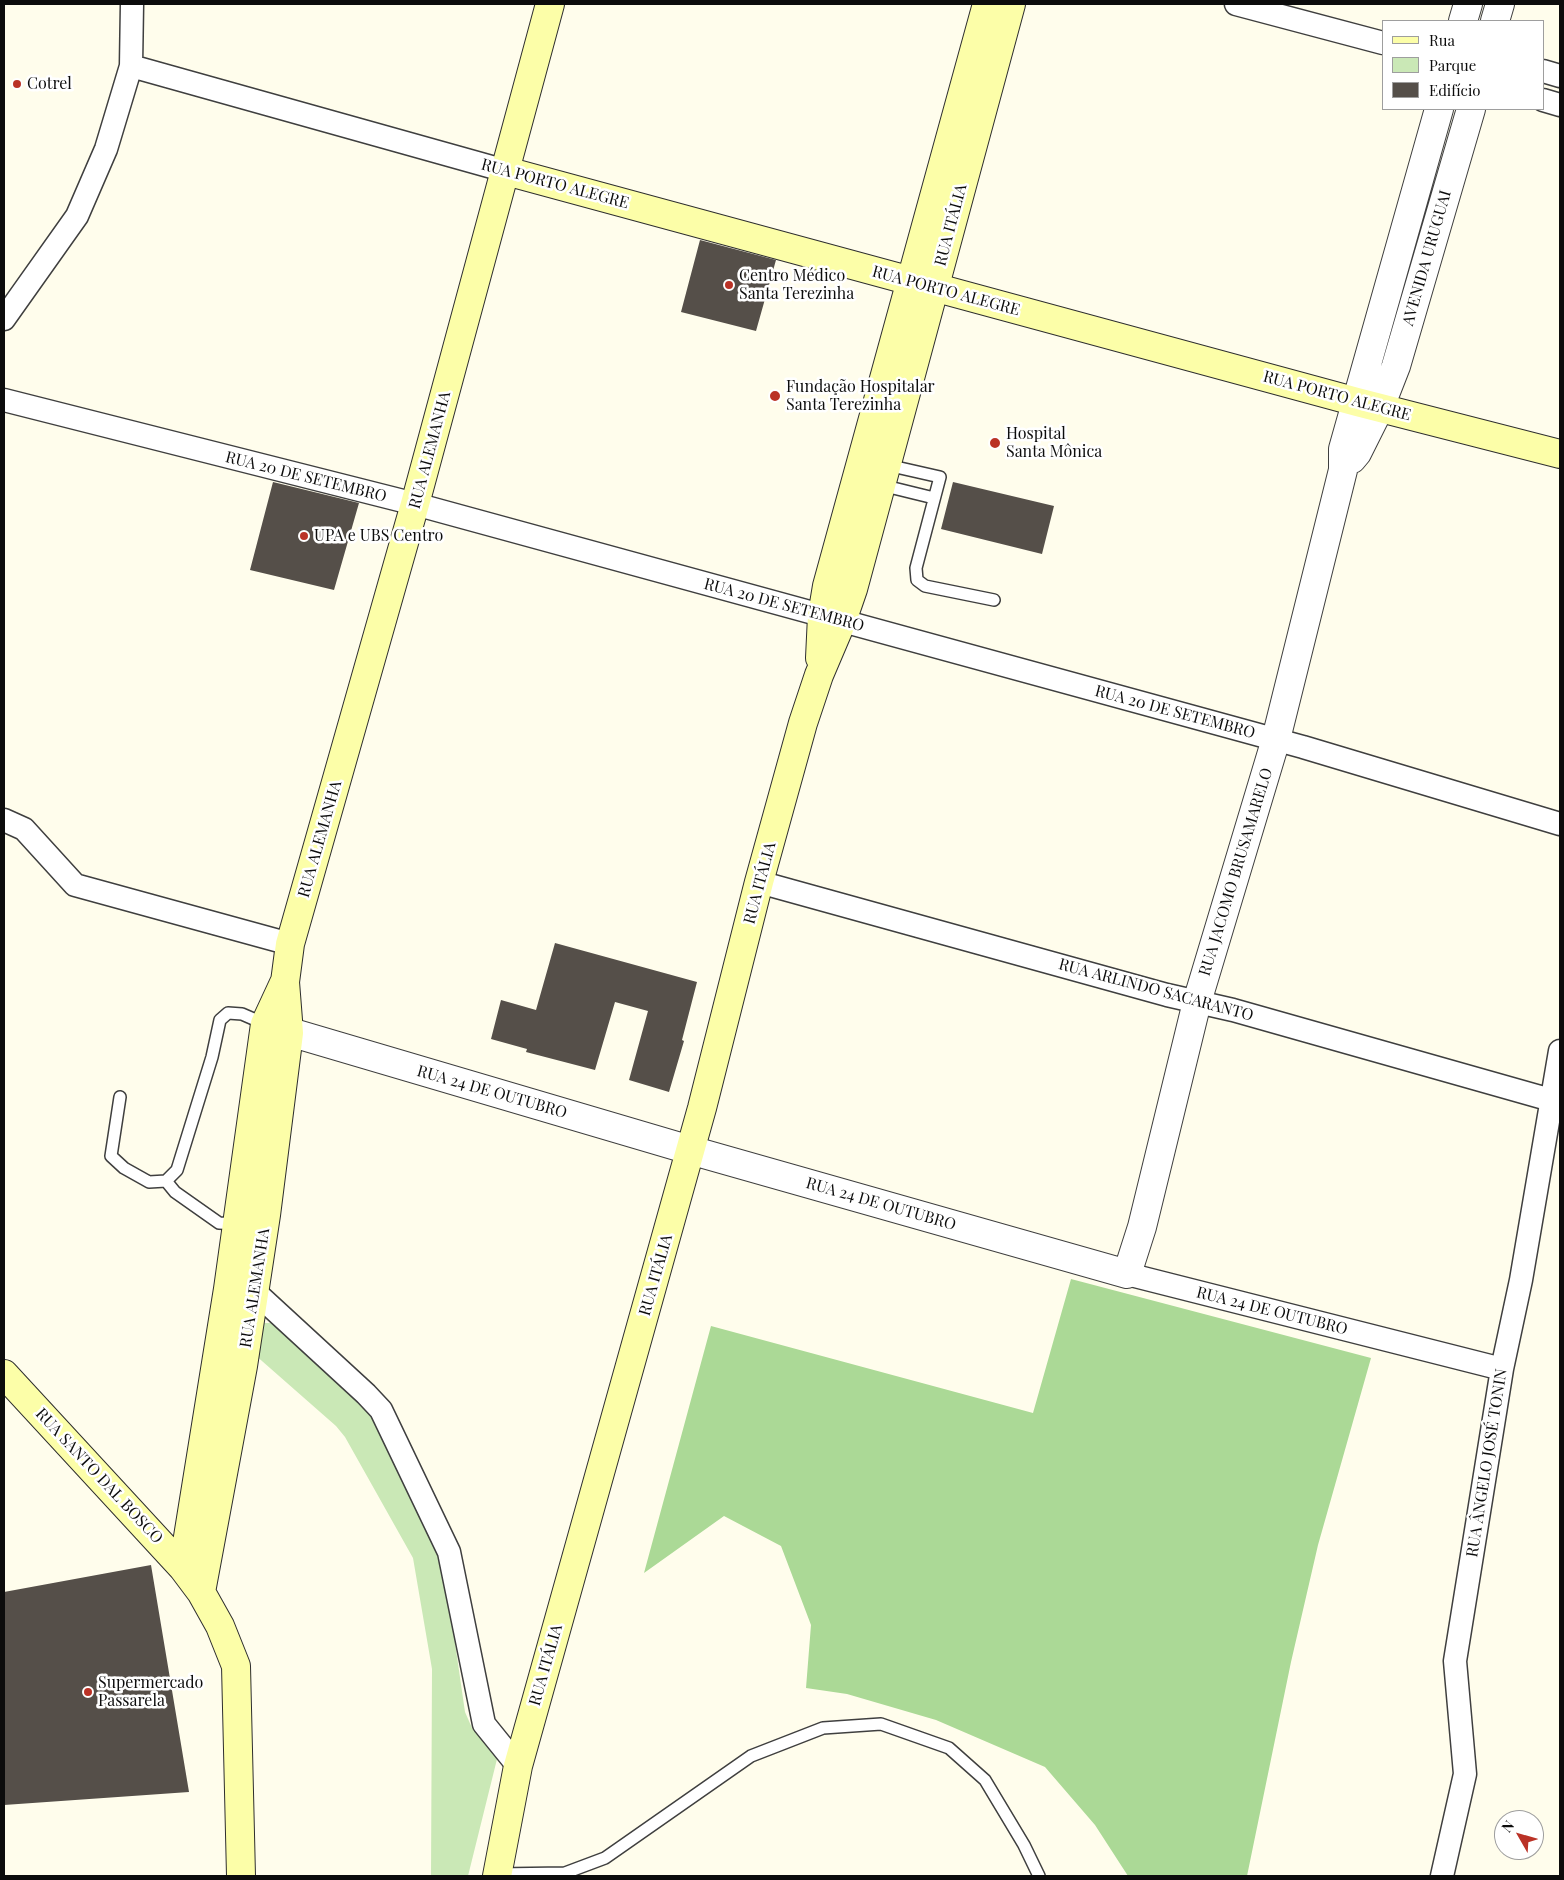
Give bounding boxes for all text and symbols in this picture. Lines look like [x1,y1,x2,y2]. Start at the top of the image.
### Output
legend [1382,20,1544,110]
text: Rua [1429,30,1455,50]
text: Parque [1429,55,1476,75]
place label: Cotrel [27,74,72,94]
marker: Cotrel [11,78,23,90]
text: Edifício [1429,80,1481,100]
street label: RUA PORTO ALEGRE [479,155,631,213]
street label: RUA ITÁLIA [931,182,971,268]
street label: AVENIDA URUGUAI [1398,188,1456,328]
street label: RUA PORTO ALEGRE [870,262,1022,320]
place label: Centro Médico Santa Terezinha [739,266,854,304]
marker: Centro Médico Santa Terezinha [723,279,735,291]
street label: RUA PORTO ALEGRE [1261,367,1413,425]
place label: Fundação Hospitalar Santa Terezinha [786,377,935,415]
street label: RUA ALEMANHA [405,389,455,511]
marker: Fundação Hospitalar Santa Terezinha [768,389,782,403]
place label: Hospital Santa Mônica [1006,424,1102,462]
marker: Hospital Santa Mônica [988,436,1002,450]
street label: RUA 20 DE SETEMBRO [224,448,388,506]
place label: UPA e UBS Centro [314,526,443,546]
marker: UPA e UBS Centro [298,530,310,542]
street label: RUA 20 DE SETEMBRO [702,574,866,636]
street label: RUA 20 DE SETEMBRO [1093,681,1257,743]
street label: RUA JACOMO BRUSAMARELO [1195,766,1277,978]
street label: RUA ALEMANHA [294,778,346,900]
street label: RUA ITÁLIA [740,840,780,926]
street label: RUA ARLINDO SACARANTO [1056,955,1256,1025]
street label: RUA 24 DE OUTUBRO [415,1061,569,1123]
street label: RUA 24 DE OUTUBRO [804,1173,958,1235]
street label: RUA ALEMANHA [236,1227,274,1349]
street label: RUA ITÁLIA [635,1232,677,1318]
street label: RUA 24 DE OUTUBRO [1194,1283,1350,1339]
street label: RUA ÂNGELO JOSÉ TONIN [1463,1367,1511,1559]
street label: RUA SANTO DAL BOSCO [31,1404,167,1548]
street label: RUA ITÁLIA [525,1622,567,1708]
place label: Supermercado Passarela [98,1673,203,1711]
marker: Supermercado Passarela [82,1686,94,1698]
north arrow [1494,1810,1544,1860]
text: N [1497,1816,1518,1836]

